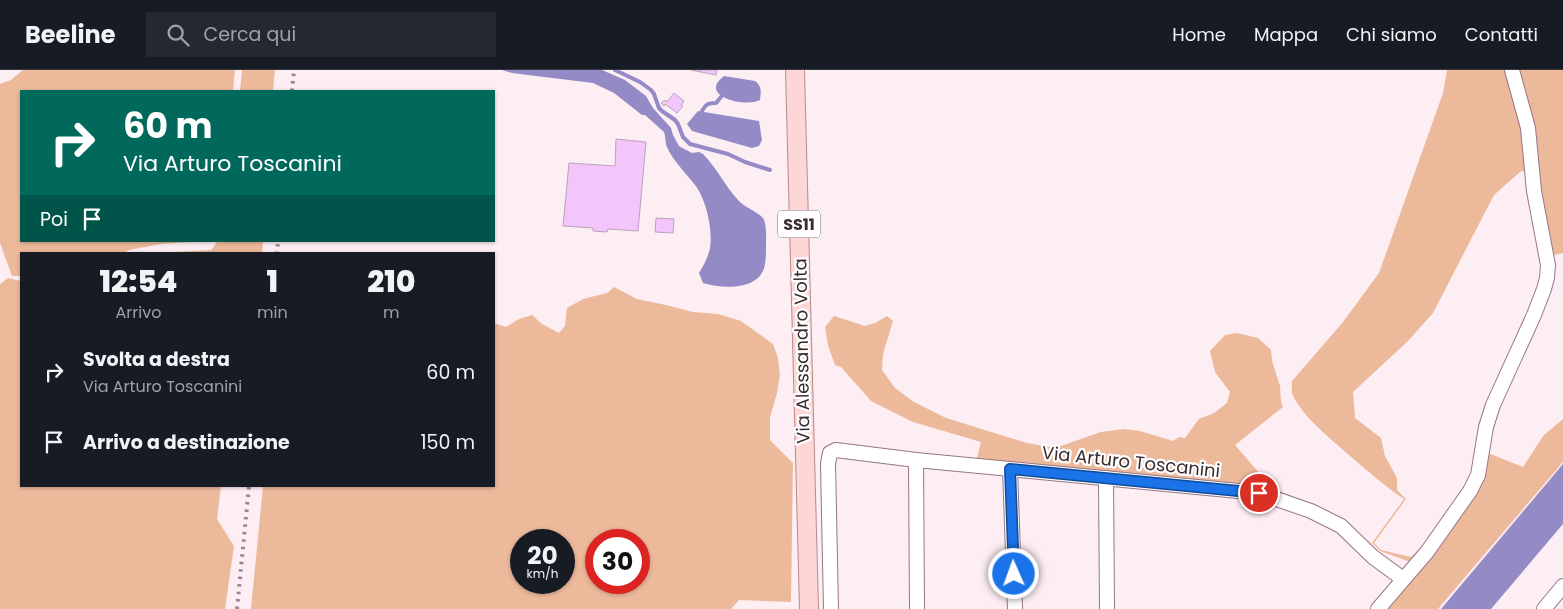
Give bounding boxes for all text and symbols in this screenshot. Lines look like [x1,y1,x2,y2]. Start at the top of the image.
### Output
search box [146,12,496,57]
text: Beeline [25,18,116,51]
icon: search [164,21,192,49]
text: Cerca qui [204,21,296,48]
text: Home [1172,22,1226,47]
text: Mappa [1254,22,1318,47]
text: Chi siamo [1346,22,1437,47]
text: Contatti [1465,22,1538,47]
text: 60 m [123,101,213,150]
icon: right [40,110,105,175]
text: Via Arturo Toscanini [123,148,342,179]
icon: arrive [78,205,106,233]
text: Poi [40,206,68,233]
road number: SS11 [778,210,820,238]
street label: Via Alessandro Volta [787,258,816,444]
text: 12:54 [99,260,178,303]
text: 1 [267,260,278,303]
text: 210 [367,260,416,303]
text: Arrivo [116,301,161,324]
text: min [257,301,288,324]
text: m [383,301,400,324]
text: Svolta a destra [83,346,230,373]
icon: right [40,358,68,386]
text: 60 m [426,359,475,386]
text: Via Arturo Toscanini [83,375,242,398]
icon: arrive [40,428,68,456]
text: Arrivo a destinazione [83,429,290,456]
text: 150 m [420,429,475,456]
street label: Via Arturo Toscanini [1041,440,1221,483]
pin [1238,472,1280,514]
icon: arrive [1245,479,1273,507]
speed limit sign: 30 [585,529,650,594]
text: 20 [527,538,558,573]
position arrow [987,547,1039,599]
text: km/h [527,565,558,582]

